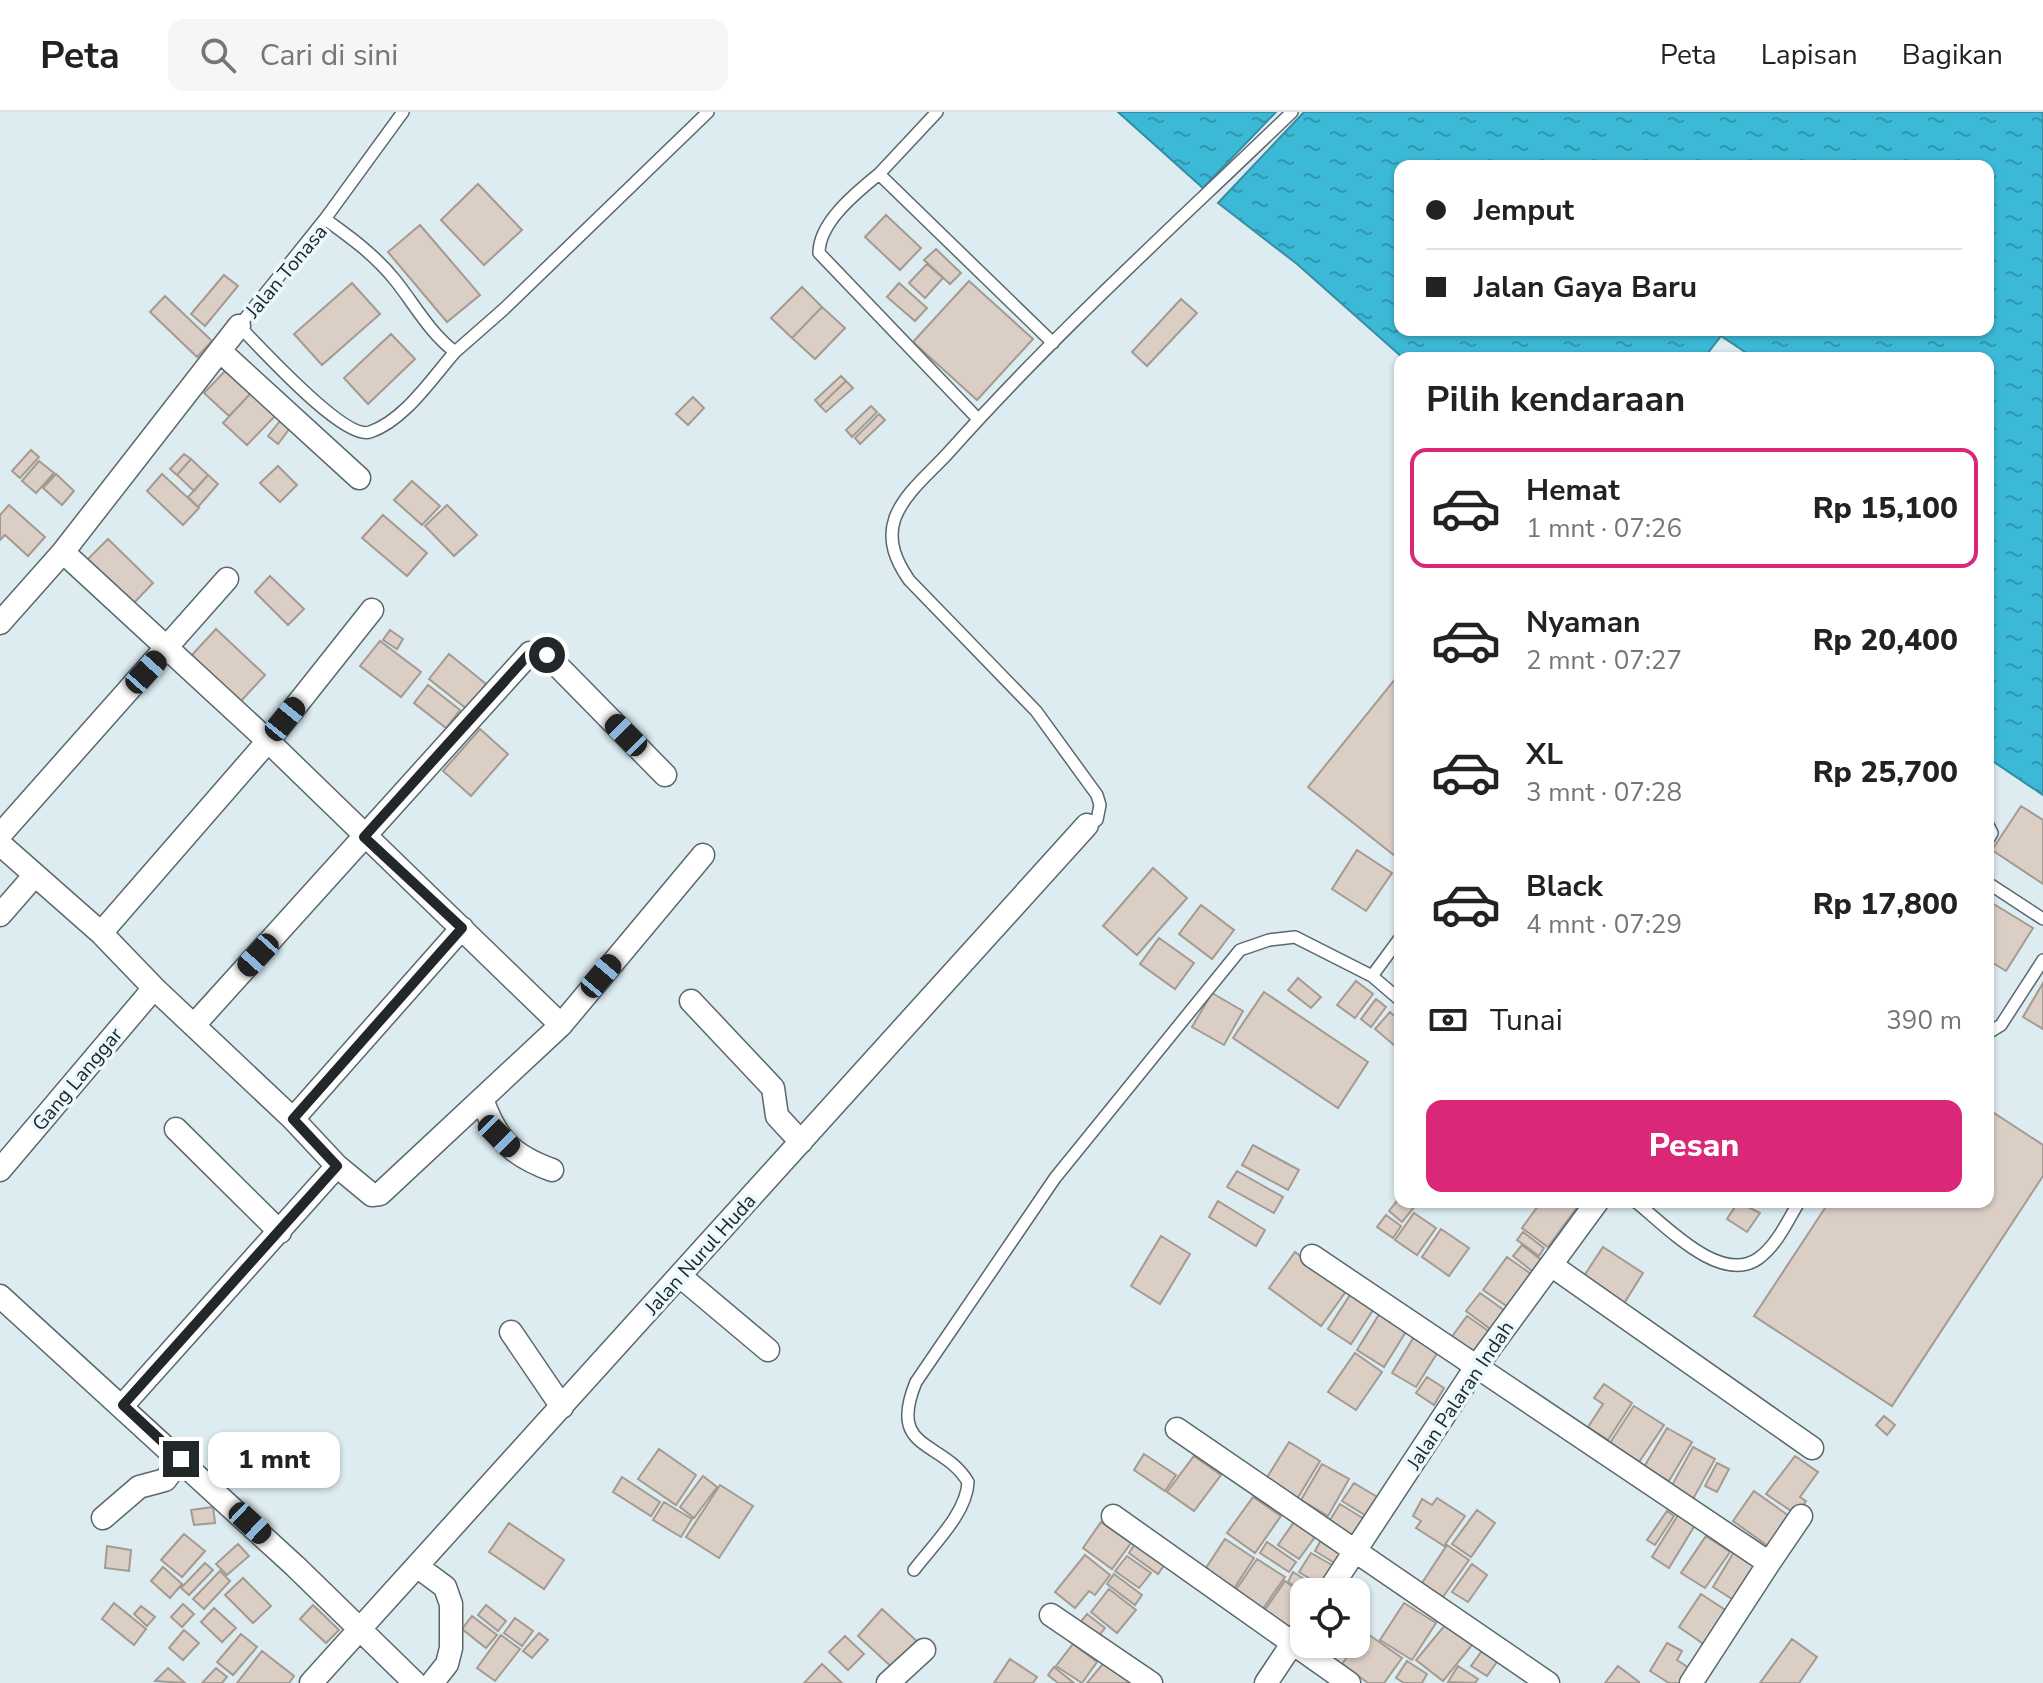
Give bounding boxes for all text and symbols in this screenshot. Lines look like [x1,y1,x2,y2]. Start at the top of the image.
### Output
search box [168,19,728,91]
text: Peta [40,30,120,81]
icon: search [196,33,240,77]
text: Cari di sini [260,35,398,76]
text: Peta [1660,36,1717,74]
text: Lapisan [1761,36,1858,74]
text: Bagikan [1902,36,2003,74]
text: Jemput [1474,190,1574,231]
street label: Jalan Tonasa [239,219,333,324]
text: Jalan Gaya Baru [1474,267,1697,308]
text: Pilih kendaraan [1426,375,1685,424]
text: Hemat [1526,470,1620,511]
icon: car [1430,472,1502,544]
text: Rp 15,100 [1813,488,1958,529]
text: 1 mnt · 07:26 [1526,511,1682,546]
text: Nyaman [1526,602,1641,643]
icon: car [1430,604,1502,676]
text: Rp 20,400 [1813,620,1958,661]
route start [529,637,565,673]
text: 2 mnt · 07:27 [1526,643,1682,678]
car [121,646,171,698]
car [261,693,309,745]
car [601,710,651,760]
text: XL [1526,734,1563,775]
icon: car [1430,736,1502,808]
text: Rp 25,700 [1813,752,1958,793]
text: 3 mnt · 07:28 [1526,775,1682,810]
text: Black [1526,866,1603,907]
icon: car [1430,868,1502,940]
text: Rp 17,800 [1813,884,1958,925]
text: 4 mnt · 07:29 [1526,907,1682,942]
car [233,929,283,981]
car [576,950,626,1002]
icon: cash [1426,998,1470,1042]
text: Tunai [1490,1000,1563,1041]
text: 390 m [1886,1003,1962,1038]
street label: Gang Langgar [26,1022,129,1137]
button: Pesan [1426,1100,1962,1192]
car [474,1111,524,1161]
street label: Jalan Nurul Huda [638,1188,762,1321]
street label: Jalan Palaran Indah [1400,1316,1520,1476]
callout: 1 mnt [209,1431,341,1487]
route end [163,1441,199,1477]
text: 1 mnt [238,1442,310,1477]
car [224,1498,276,1548]
map controls [1290,1578,1370,1658]
button: locate [1290,1578,1370,1658]

